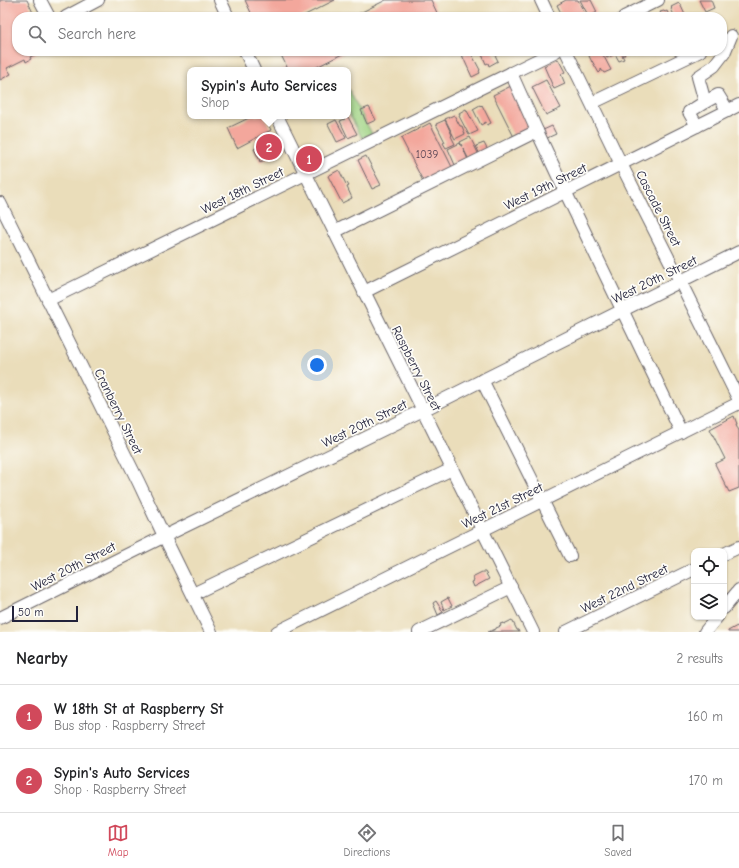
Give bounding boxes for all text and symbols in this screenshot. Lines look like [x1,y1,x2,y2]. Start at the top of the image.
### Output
search box [12,12,727,56]
icon: search [26,23,48,45]
text: Search here [58,25,136,43]
popup [187,67,351,119]
text: Sypin's Auto Services [201,77,337,95]
text: Shop [201,95,229,110]
pin: 2 [256,132,282,162]
pin: 1 [296,144,322,174]
house number: 1039 [416,148,438,161]
street label: West 19th Street [501,159,590,213]
street label: West 18th Street [199,163,287,217]
street label: Cascade Street [633,168,685,250]
street label: West 20th Street [609,252,700,307]
street label: Raspberry Street [389,323,445,414]
your location [307,355,327,375]
street label: Cranberry Street [91,366,146,458]
street label: West 20th Street [319,396,410,451]
street label: West 21st Street [459,479,546,532]
street label: West 20th Street [29,538,119,594]
map controls [691,548,727,620]
button: locate [691,548,727,584]
street label: West 22nd Street [578,560,671,616]
button: layers [691,584,727,620]
scale bar [12,604,78,623]
text: 50 m [18,606,43,619]
text: Nearby [16,649,67,668]
text: 2 results [676,651,723,666]
text: W 18th St at Raspberry St [54,700,223,718]
text: 1 [26,709,32,724]
text: 160 m [688,709,723,724]
text: Bus stop · Raspberry Street [54,718,205,733]
text: Sypin's Auto Services [54,764,190,782]
text: 2 [26,773,32,788]
text: 170 m [689,773,723,788]
text: Shop · Raspberry Street [54,782,186,797]
tab: Map [107,822,129,859]
tab: Directions [343,822,390,859]
tab: Saved [604,822,632,859]

